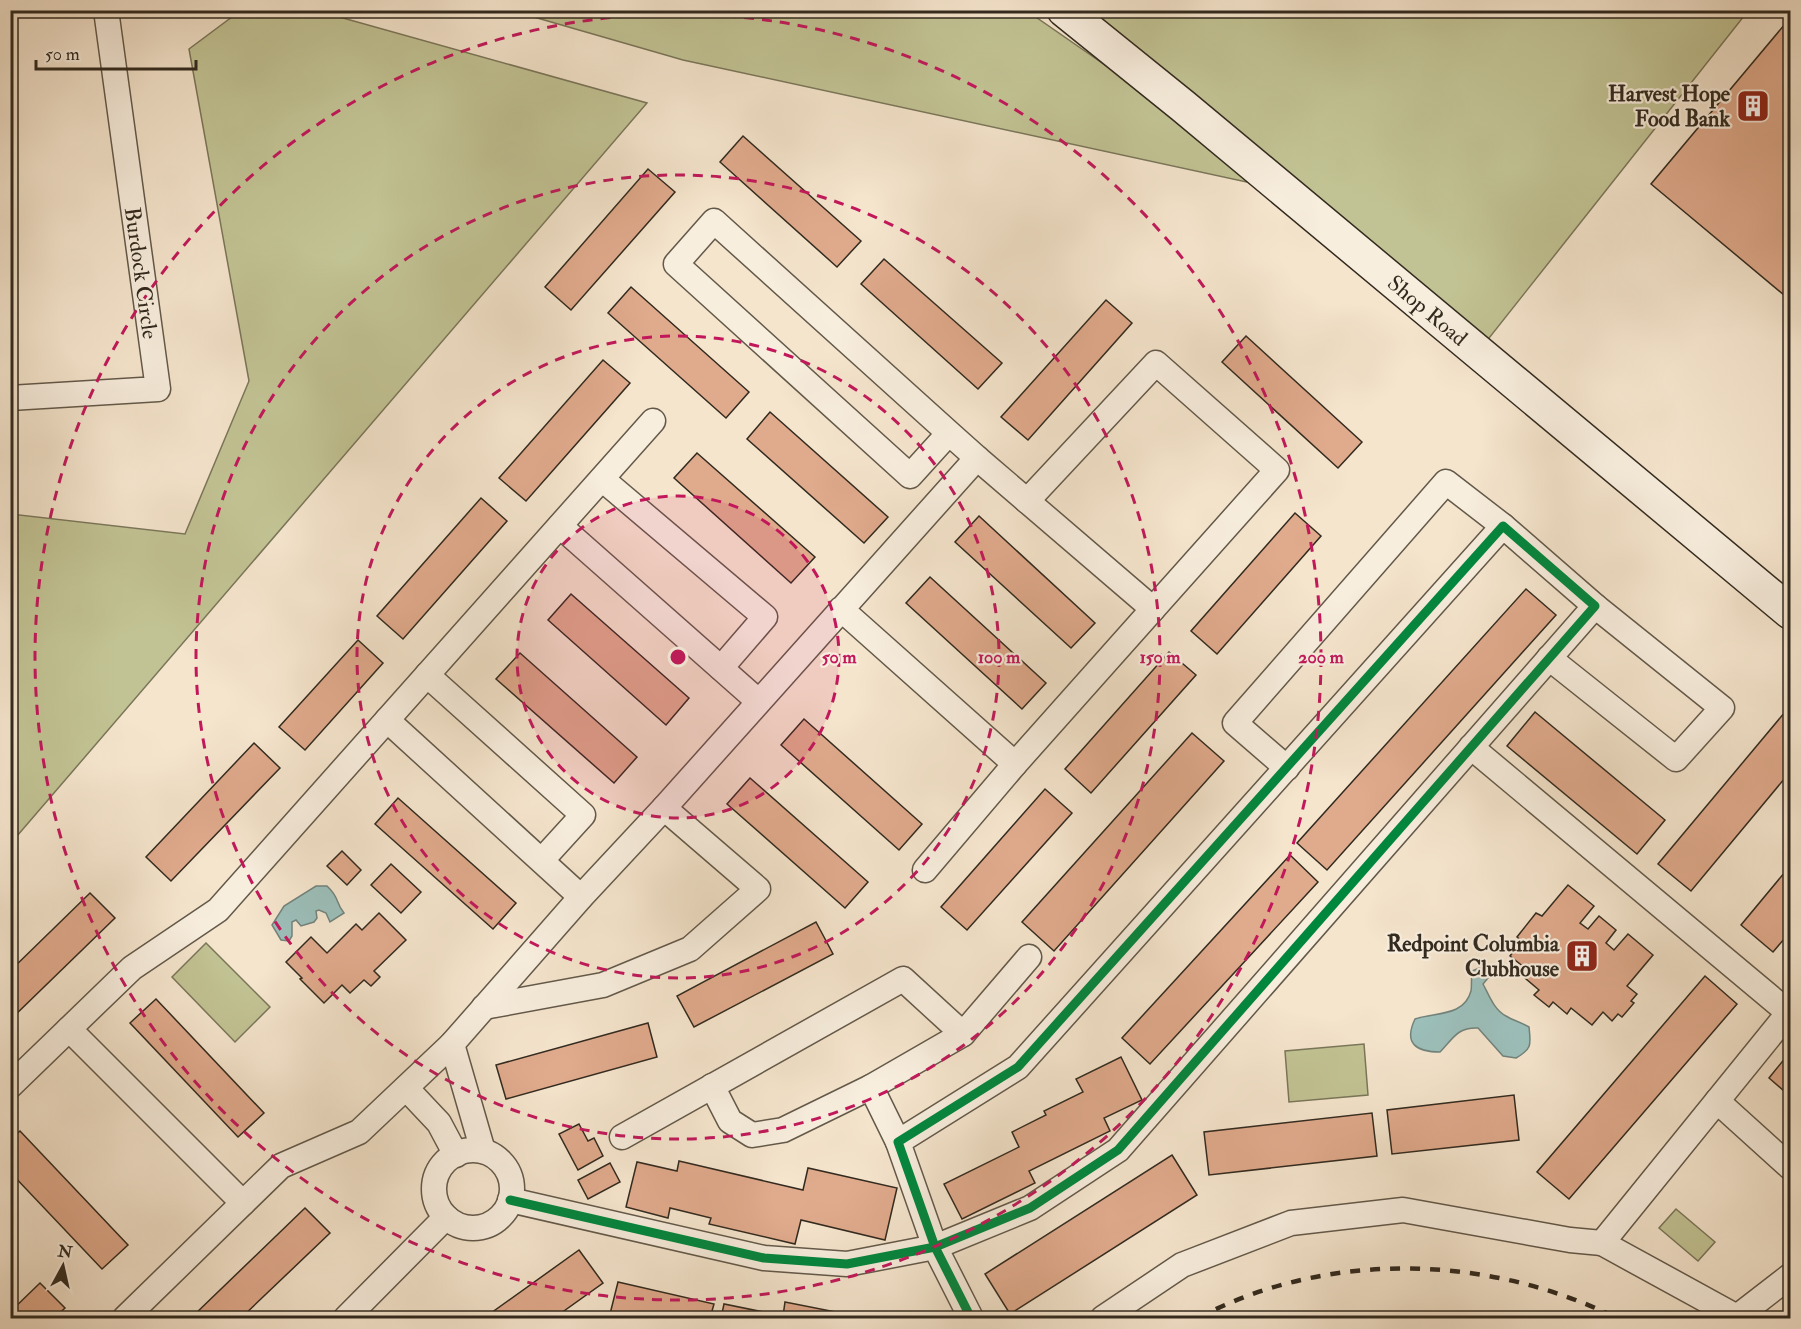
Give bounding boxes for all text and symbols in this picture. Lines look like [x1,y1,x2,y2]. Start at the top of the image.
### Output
scale bar [36,33,196,71]
text: 50 m [45,43,80,66]
place label: Harvest Hope Food Bank [1608,80,1731,133]
building icon: Harvest Hope Food Bank [1735,88,1771,124]
street label: Burdock Circle [118,205,164,341]
street label: Shop Road [1381,269,1473,353]
text: 50 m [822,646,857,669]
text: 100 m [978,646,1021,669]
text: 150 m [1139,646,1182,669]
text: 200 m [1298,646,1345,669]
centre of rings [668,647,688,667]
place label: Redpoint Columbia Clubhouse [1387,930,1560,983]
building icon: Redpoint Columbia Clubhouse [1564,938,1600,974]
north arrow [33,1236,93,1296]
text: N [55,1241,74,1263]

